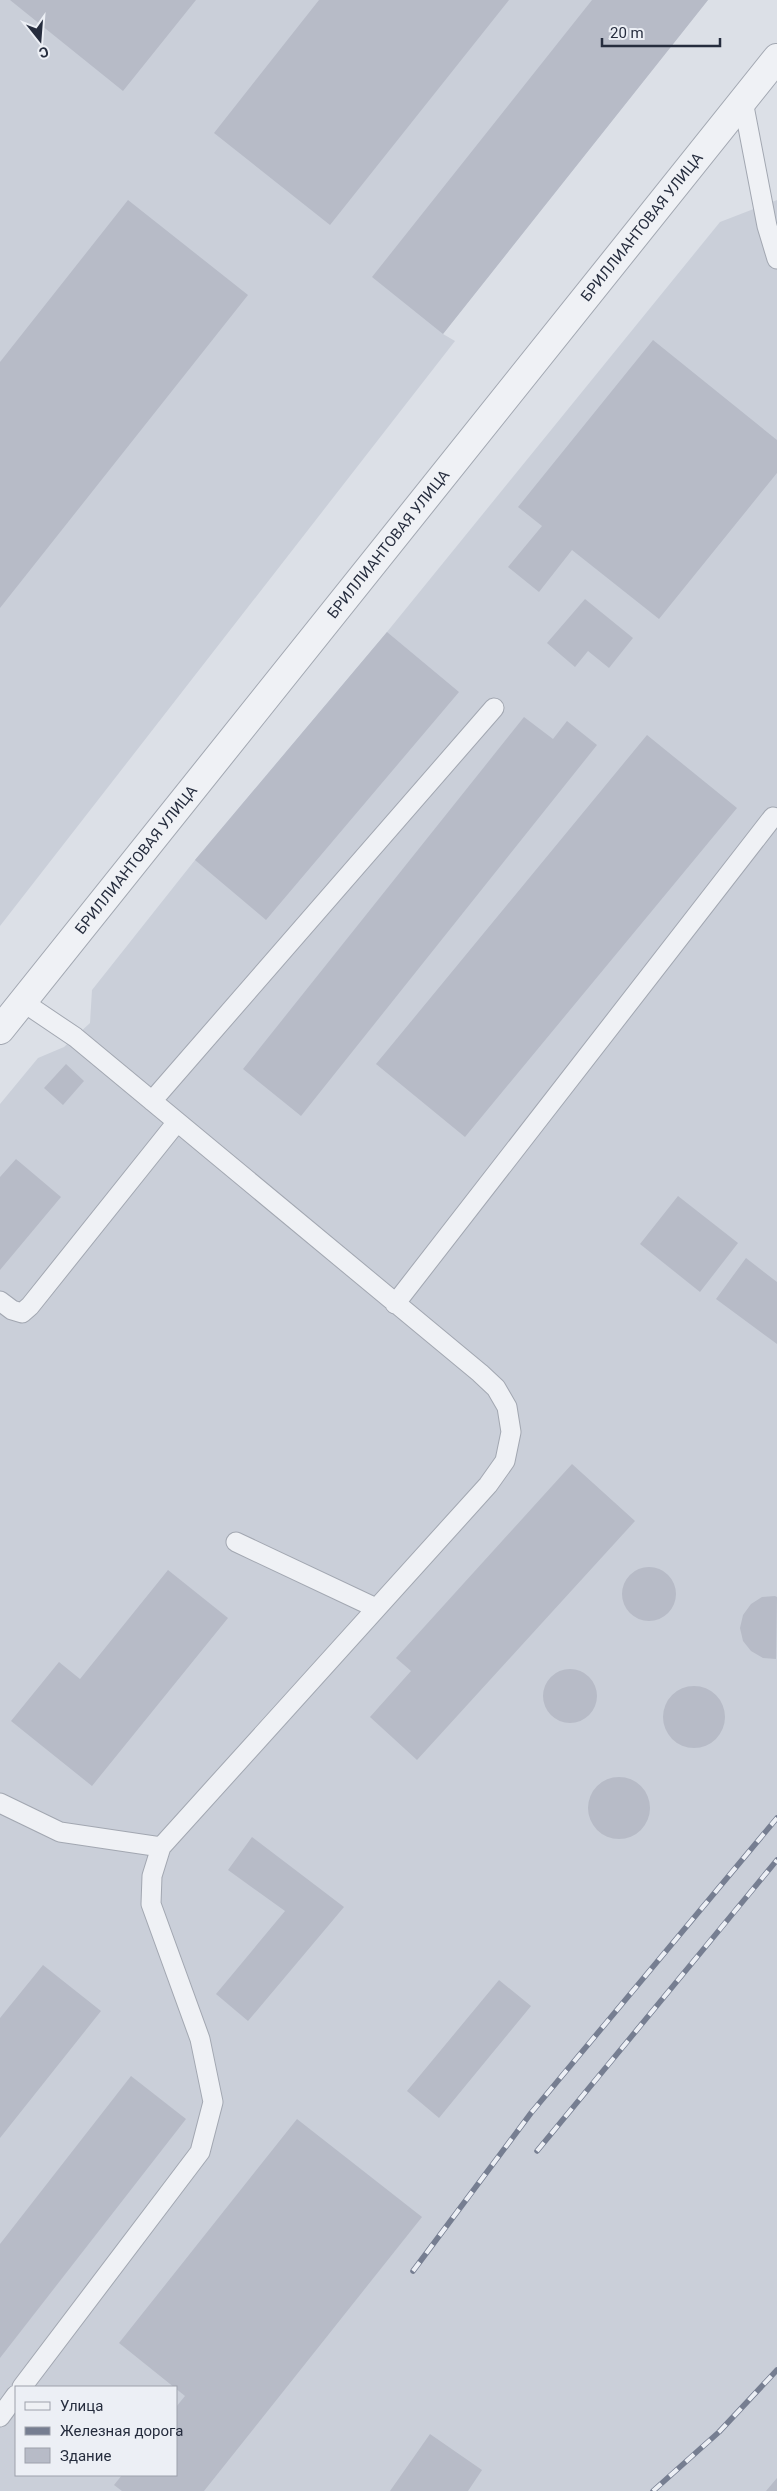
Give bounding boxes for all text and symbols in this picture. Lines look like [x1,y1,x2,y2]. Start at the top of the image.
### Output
north arrow [15,15,65,65]
scale bar [602,15,720,47]
text: 20 m [610,24,644,42]
text: С [37,43,51,61]
street label: БРИЛЛИАНТОВАЯ УЛИЦА [577,149,707,305]
street label: БРИЛЛИАНТОВАЯ УЛИЦА [324,466,453,622]
street label: БРИЛЛИАНТОВАЯ УЛИЦА [71,782,201,938]
legend [15,2386,178,2476]
text: Улица [60,2397,103,2415]
text: Железная дорога [60,2422,183,2440]
text: Здание [60,2447,111,2465]

